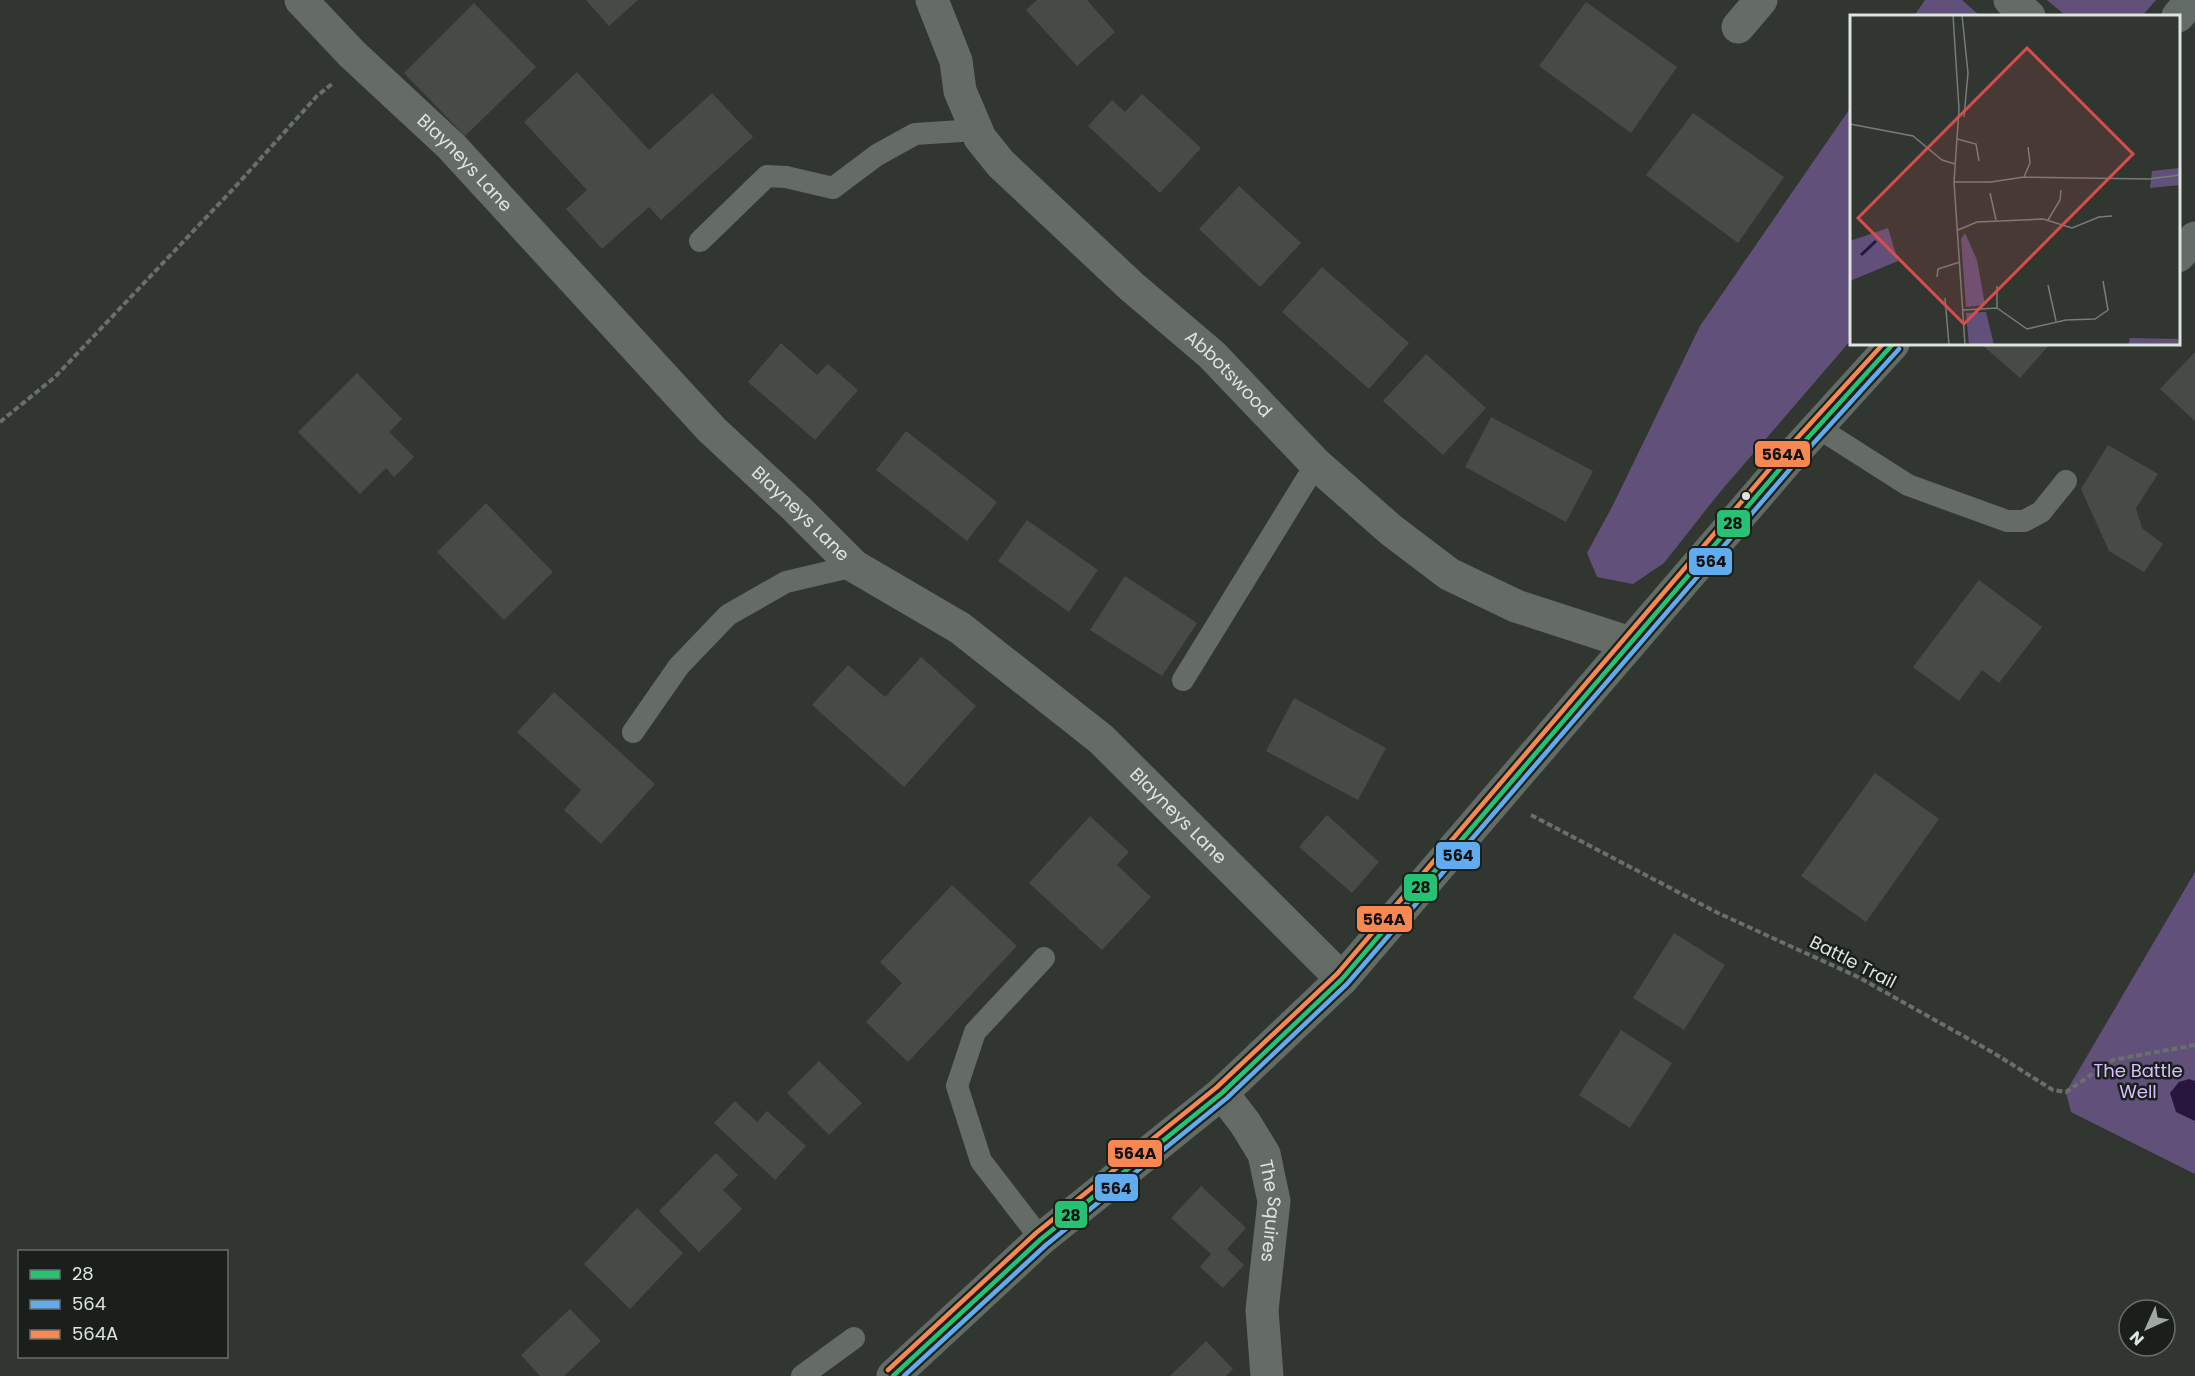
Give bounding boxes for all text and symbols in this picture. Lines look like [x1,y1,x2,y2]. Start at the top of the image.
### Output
inset map [1850,15,2180,345]
street label: Blayneys Lane [412,108,518,217]
street label: Abbotswood [1180,324,1278,423]
line badge: 564A [1754,440,1811,468]
text: 564A [1761,443,1805,466]
street label: Blayneys Lane [746,460,855,567]
unlabelled marker [1740,490,1752,502]
line badge: 28 [1716,509,1751,538]
text: 28 [1723,512,1743,535]
line badge: 564 [1688,547,1733,576]
text: 564 [1695,550,1727,573]
street label: Blayneys Lane [1125,762,1233,869]
line badge: 564 [1435,841,1481,870]
text: 564 [1442,844,1474,867]
line badge: 28 [1403,873,1438,902]
text: 28 [1411,876,1431,899]
line badge: 564A [1356,905,1413,933]
text: 564A [1362,908,1406,931]
street label: Battle Trail [1806,929,1901,994]
park label: The Battle Well [2093,1058,2183,1104]
line badge: 564A [1107,1139,1163,1168]
text: 564A [1113,1142,1157,1165]
street label: The Squires [1254,1157,1287,1263]
line badge: 564 [1094,1173,1139,1202]
text: 564 [1100,1177,1132,1200]
line badge: 28 [1054,1200,1088,1229]
text: 28 [1061,1204,1081,1227]
legend [18,1250,228,1358]
text: 28 [72,1261,94,1286]
text: 564 [72,1291,106,1316]
north arrow [2117,1298,2177,1358]
text: 564A [72,1321,118,1346]
text: N [2124,1326,2149,1351]

